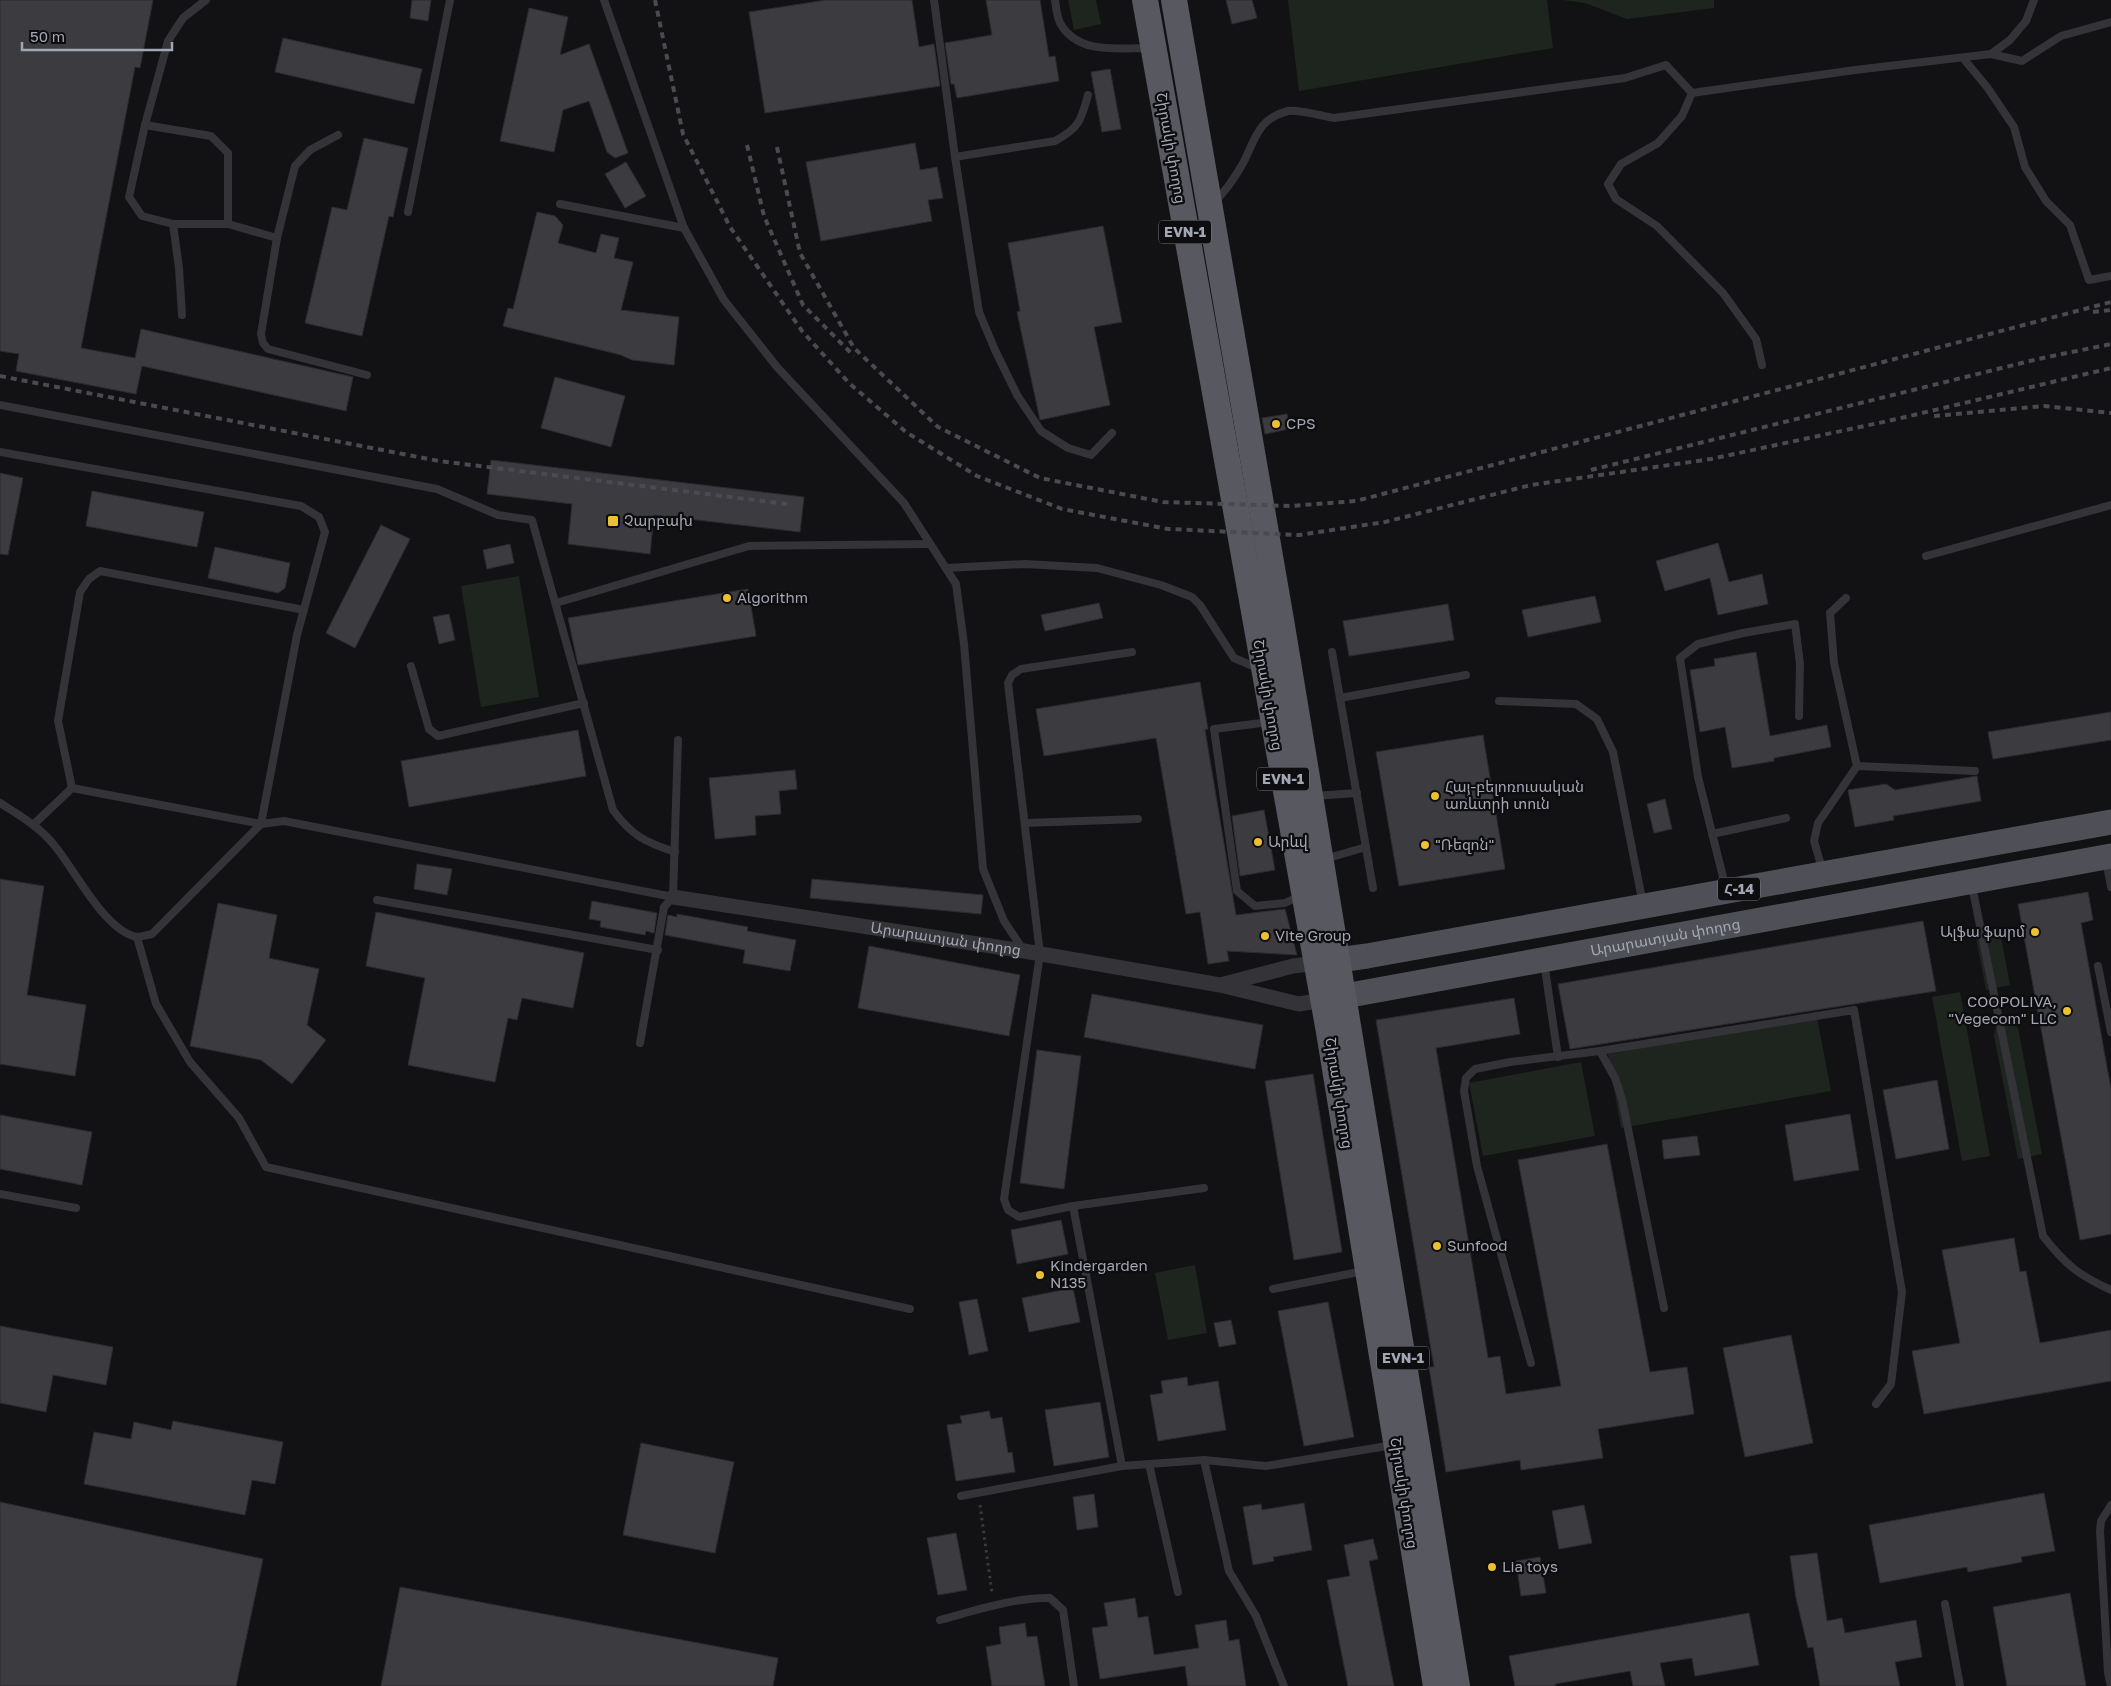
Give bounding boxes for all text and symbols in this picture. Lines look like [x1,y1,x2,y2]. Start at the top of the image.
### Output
scale bar [22,20,172,52]
text: 50 m [30,27,65,45]
street label: Շիրակի փողոց [1152,91,1191,205]
road number: EVN-1 [1159,220,1211,243]
place label: CPS [1286,414,1316,432]
marker: CPS [1270,418,1282,430]
place label: Չարբախ [624,511,693,530]
marker: Չարբախ [606,514,620,528]
place label: Algorithm [737,588,808,606]
marker: Algorithm [721,592,733,604]
street label: Շիրակի փողոց [1249,638,1288,752]
road number: EVN-1 [1257,768,1309,791]
place label: Հայ-բելոռուսական առևտրի տուն [1445,777,1584,813]
marker: Հայ-բելոռուսական առևտրի տուն [1429,790,1441,802]
place label: Արևվ [1268,832,1309,851]
place label: "Ռեզոն" [1435,835,1494,854]
marker: Արևվ [1252,836,1264,848]
marker: "Ռեզոն" [1419,839,1431,851]
road number: Հ-14 [1718,878,1760,901]
street label: Արարատյան փողոց [1589,914,1742,959]
street label: Արարատյան փողոց [869,918,1022,959]
place label: Ալֆա ֆարմ [1940,922,2025,941]
place label: Vite Group [1275,926,1351,944]
marker: Ալֆա ֆարմ [2029,926,2041,938]
marker: Vite Group [1259,930,1271,942]
place label: COOPOLIVA, "Vegecom" LLC [1948,992,2057,1027]
marker: COOPOLIVA, "Vegecom" LLC [2061,1005,2073,1017]
street label: Շիրակի փողոց [1321,1036,1358,1150]
place label: Sunfood [1447,1236,1507,1254]
marker: Sunfood [1431,1240,1443,1252]
place label: Kindergarden N135 [1050,1256,1148,1291]
marker: Kindergarden N135 [1034,1269,1046,1281]
road number: EVN-1 [1377,1346,1429,1370]
street label: Շիրակի փողոց [1386,1436,1423,1550]
place label: Lia toys [1502,1557,1558,1575]
marker: Lia toys [1486,1561,1498,1573]

